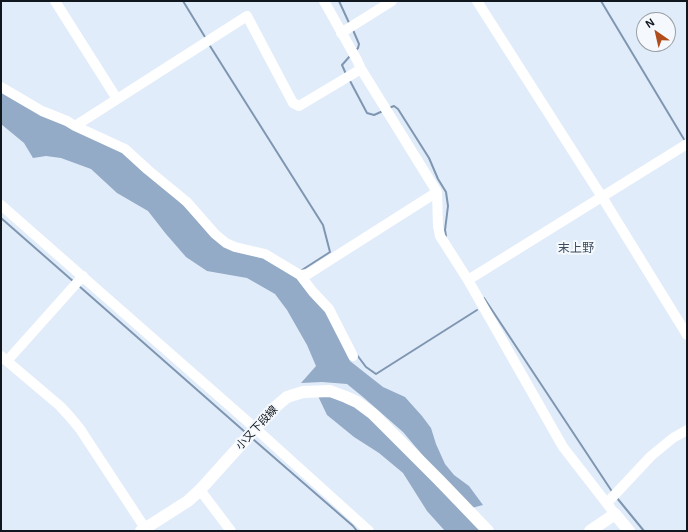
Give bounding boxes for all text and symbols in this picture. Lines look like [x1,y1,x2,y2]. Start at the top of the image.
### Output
north arrow [636,12,676,52]
text: N [643,16,656,30]
district label: 末上野 [558,242,594,256]
street label: 小又下段線 [233,403,281,453]

